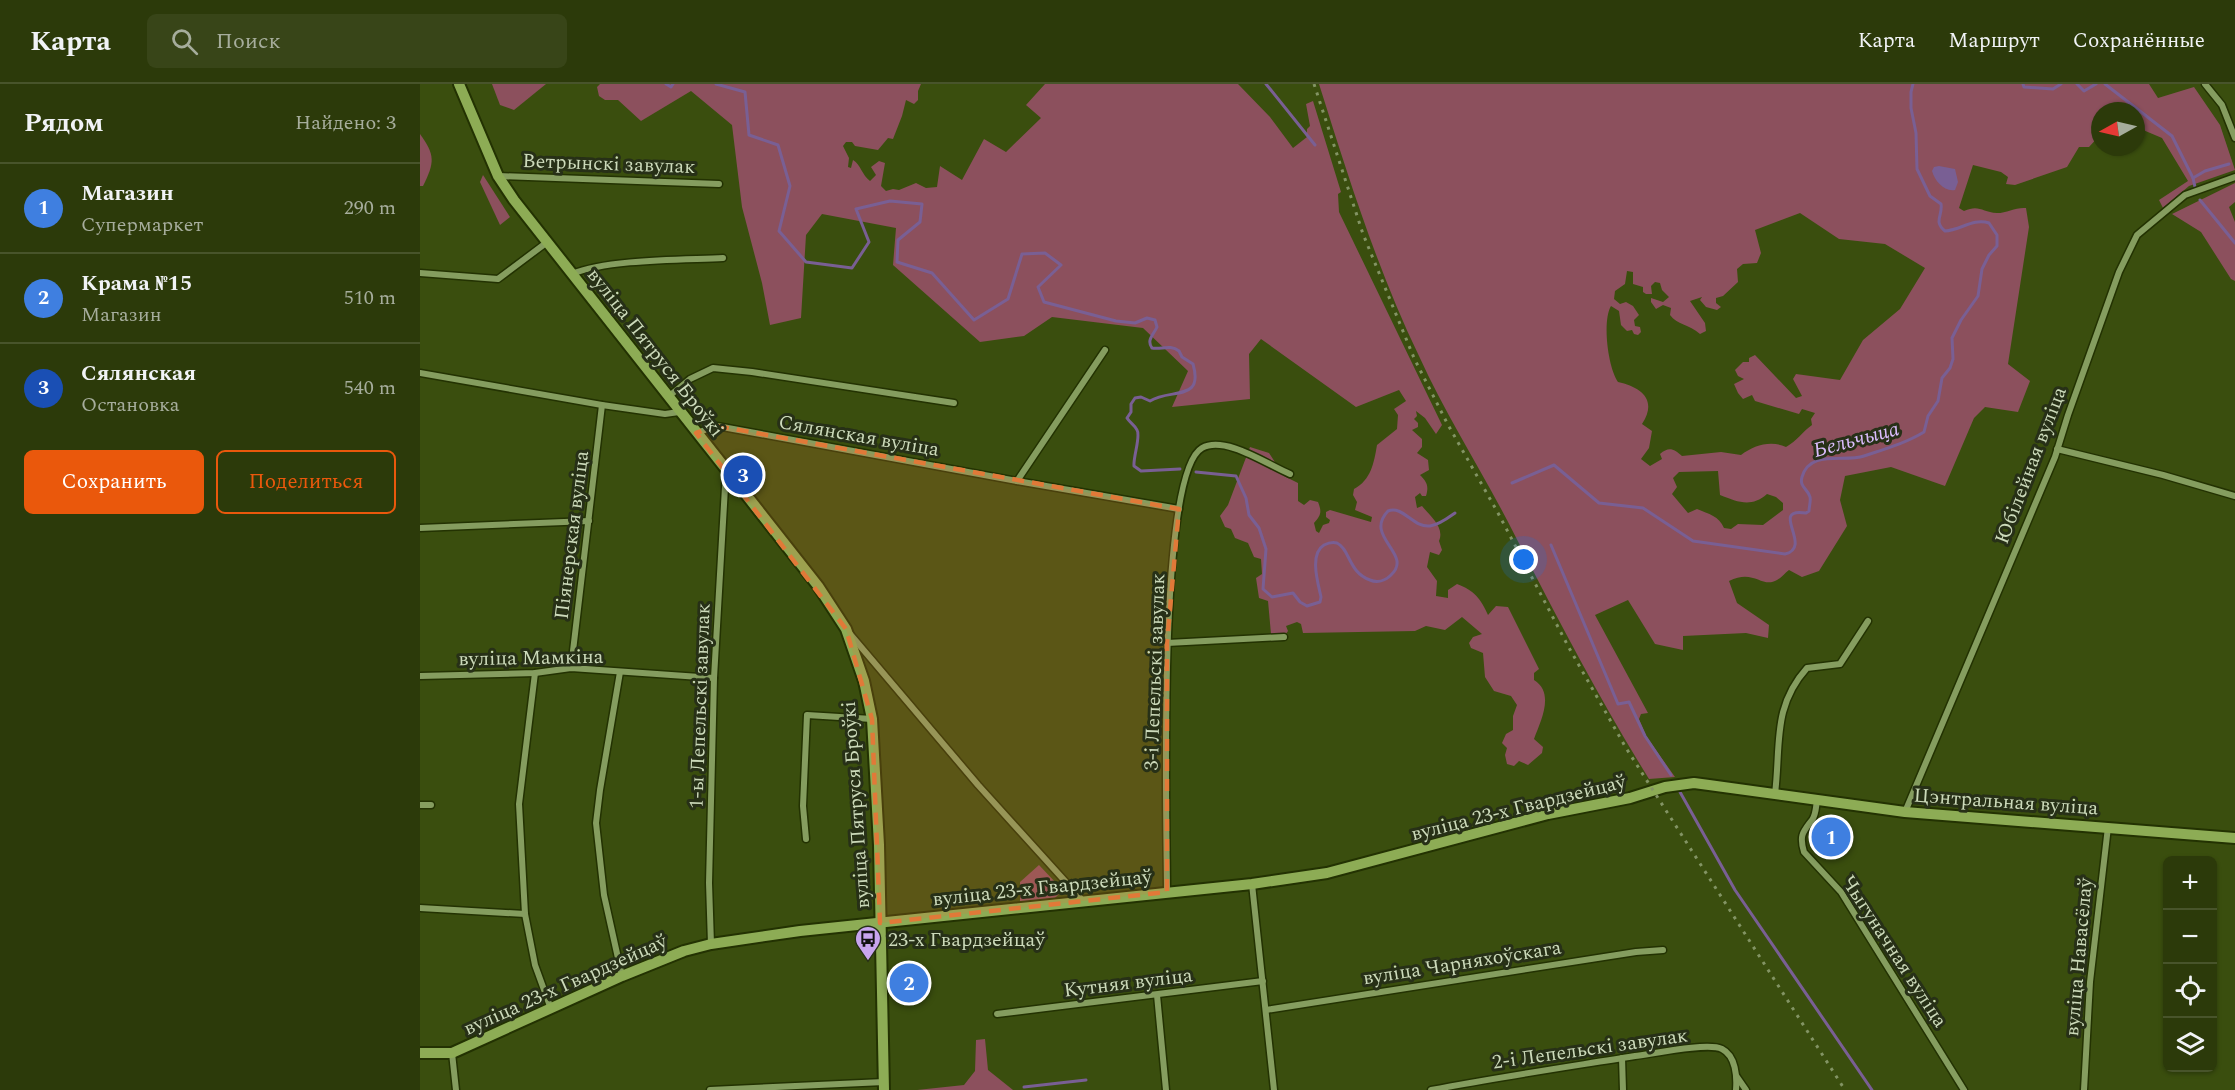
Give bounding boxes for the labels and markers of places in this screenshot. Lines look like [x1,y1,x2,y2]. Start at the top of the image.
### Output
pin: 3 [724,452,762,498]
pin: 1 [1812,814,1850,860]
bus stop icon: 23-х Гвардзейцаў [853,924,883,962]
place label: 23-х Гвардзейцаў [888,925,1046,955]
pin: 2 [890,960,928,1006]

